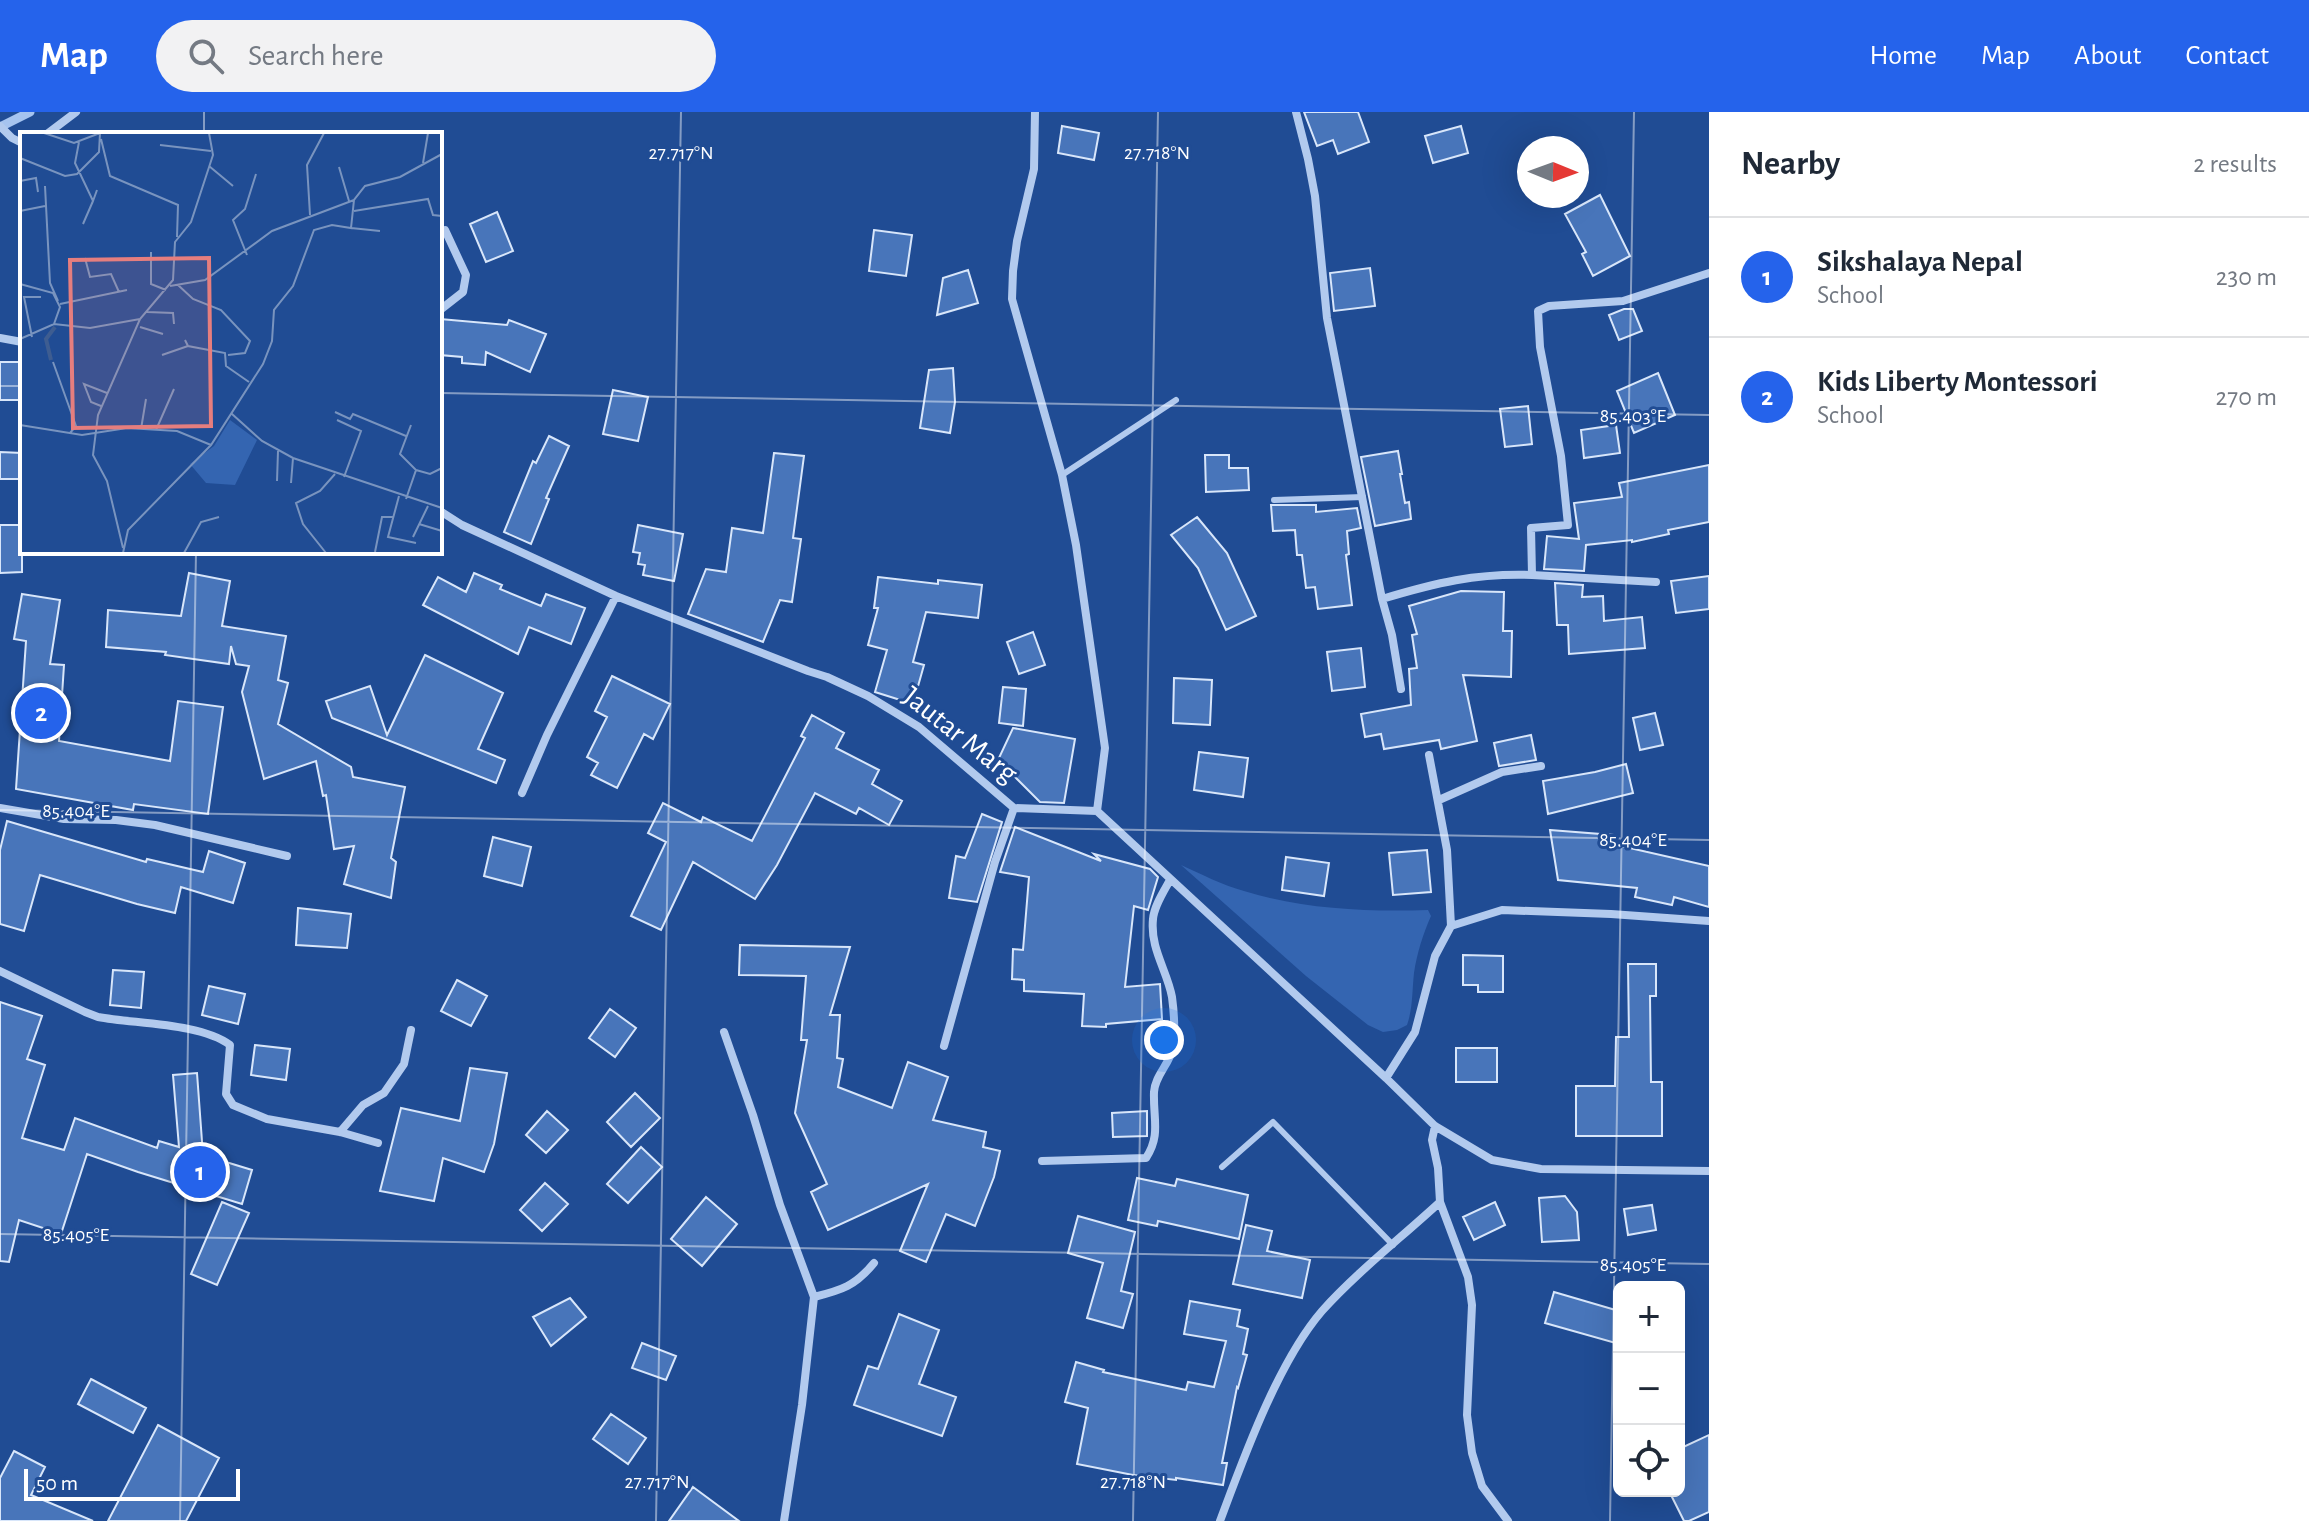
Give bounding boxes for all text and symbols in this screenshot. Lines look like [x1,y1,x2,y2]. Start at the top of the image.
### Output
search box [156,20,716,92]
icon: search [184,34,228,78]
text: Map [40,37,108,75]
text: Search here [248,41,384,71]
text: Home [1870,42,1937,70]
text: Map [1981,42,2030,70]
text: About [2074,42,2142,70]
text: Contact [2186,42,2269,70]
inset map [20,132,442,554]
north arrow [1517,136,1589,208]
text: 27.717°N [648,143,714,163]
text: 27.718°N [1124,143,1190,163]
text: Nearby [1741,147,1840,181]
text: 2 results [2193,151,2277,177]
text: Sikshalaya Nepal [1817,247,2023,277]
text: 1 [1762,264,1772,290]
text: 230 m [2216,264,2277,290]
text: School [1817,282,1884,308]
text: Kids Liberty Montessori [1817,367,2097,397]
text: 2 [1761,384,1773,410]
text: 270 m [2216,384,2277,410]
text: School [1817,402,1884,428]
text: 85.403°E [1600,406,1667,426]
street label: Jautar Marg [897,681,1023,789]
pin: 2 [15,683,67,743]
text: 85.404°E [42,801,110,821]
text: 85.404°E [1599,830,1667,850]
your location [1144,1020,1184,1060]
pin: 1 [174,1142,226,1202]
text: 85.405°E [43,1225,110,1245]
text: 85.405°E [1600,1255,1667,1275]
map controls [1613,1281,1685,1497]
button: + [1613,1281,1685,1353]
button: − [1613,1353,1685,1425]
button: locate [1613,1425,1685,1497]
scale bar [24,1465,240,1501]
text: 50 m [36,1472,78,1494]
text: 27.717°N [624,1472,690,1492]
text: 27.718°N [1100,1472,1166,1492]

